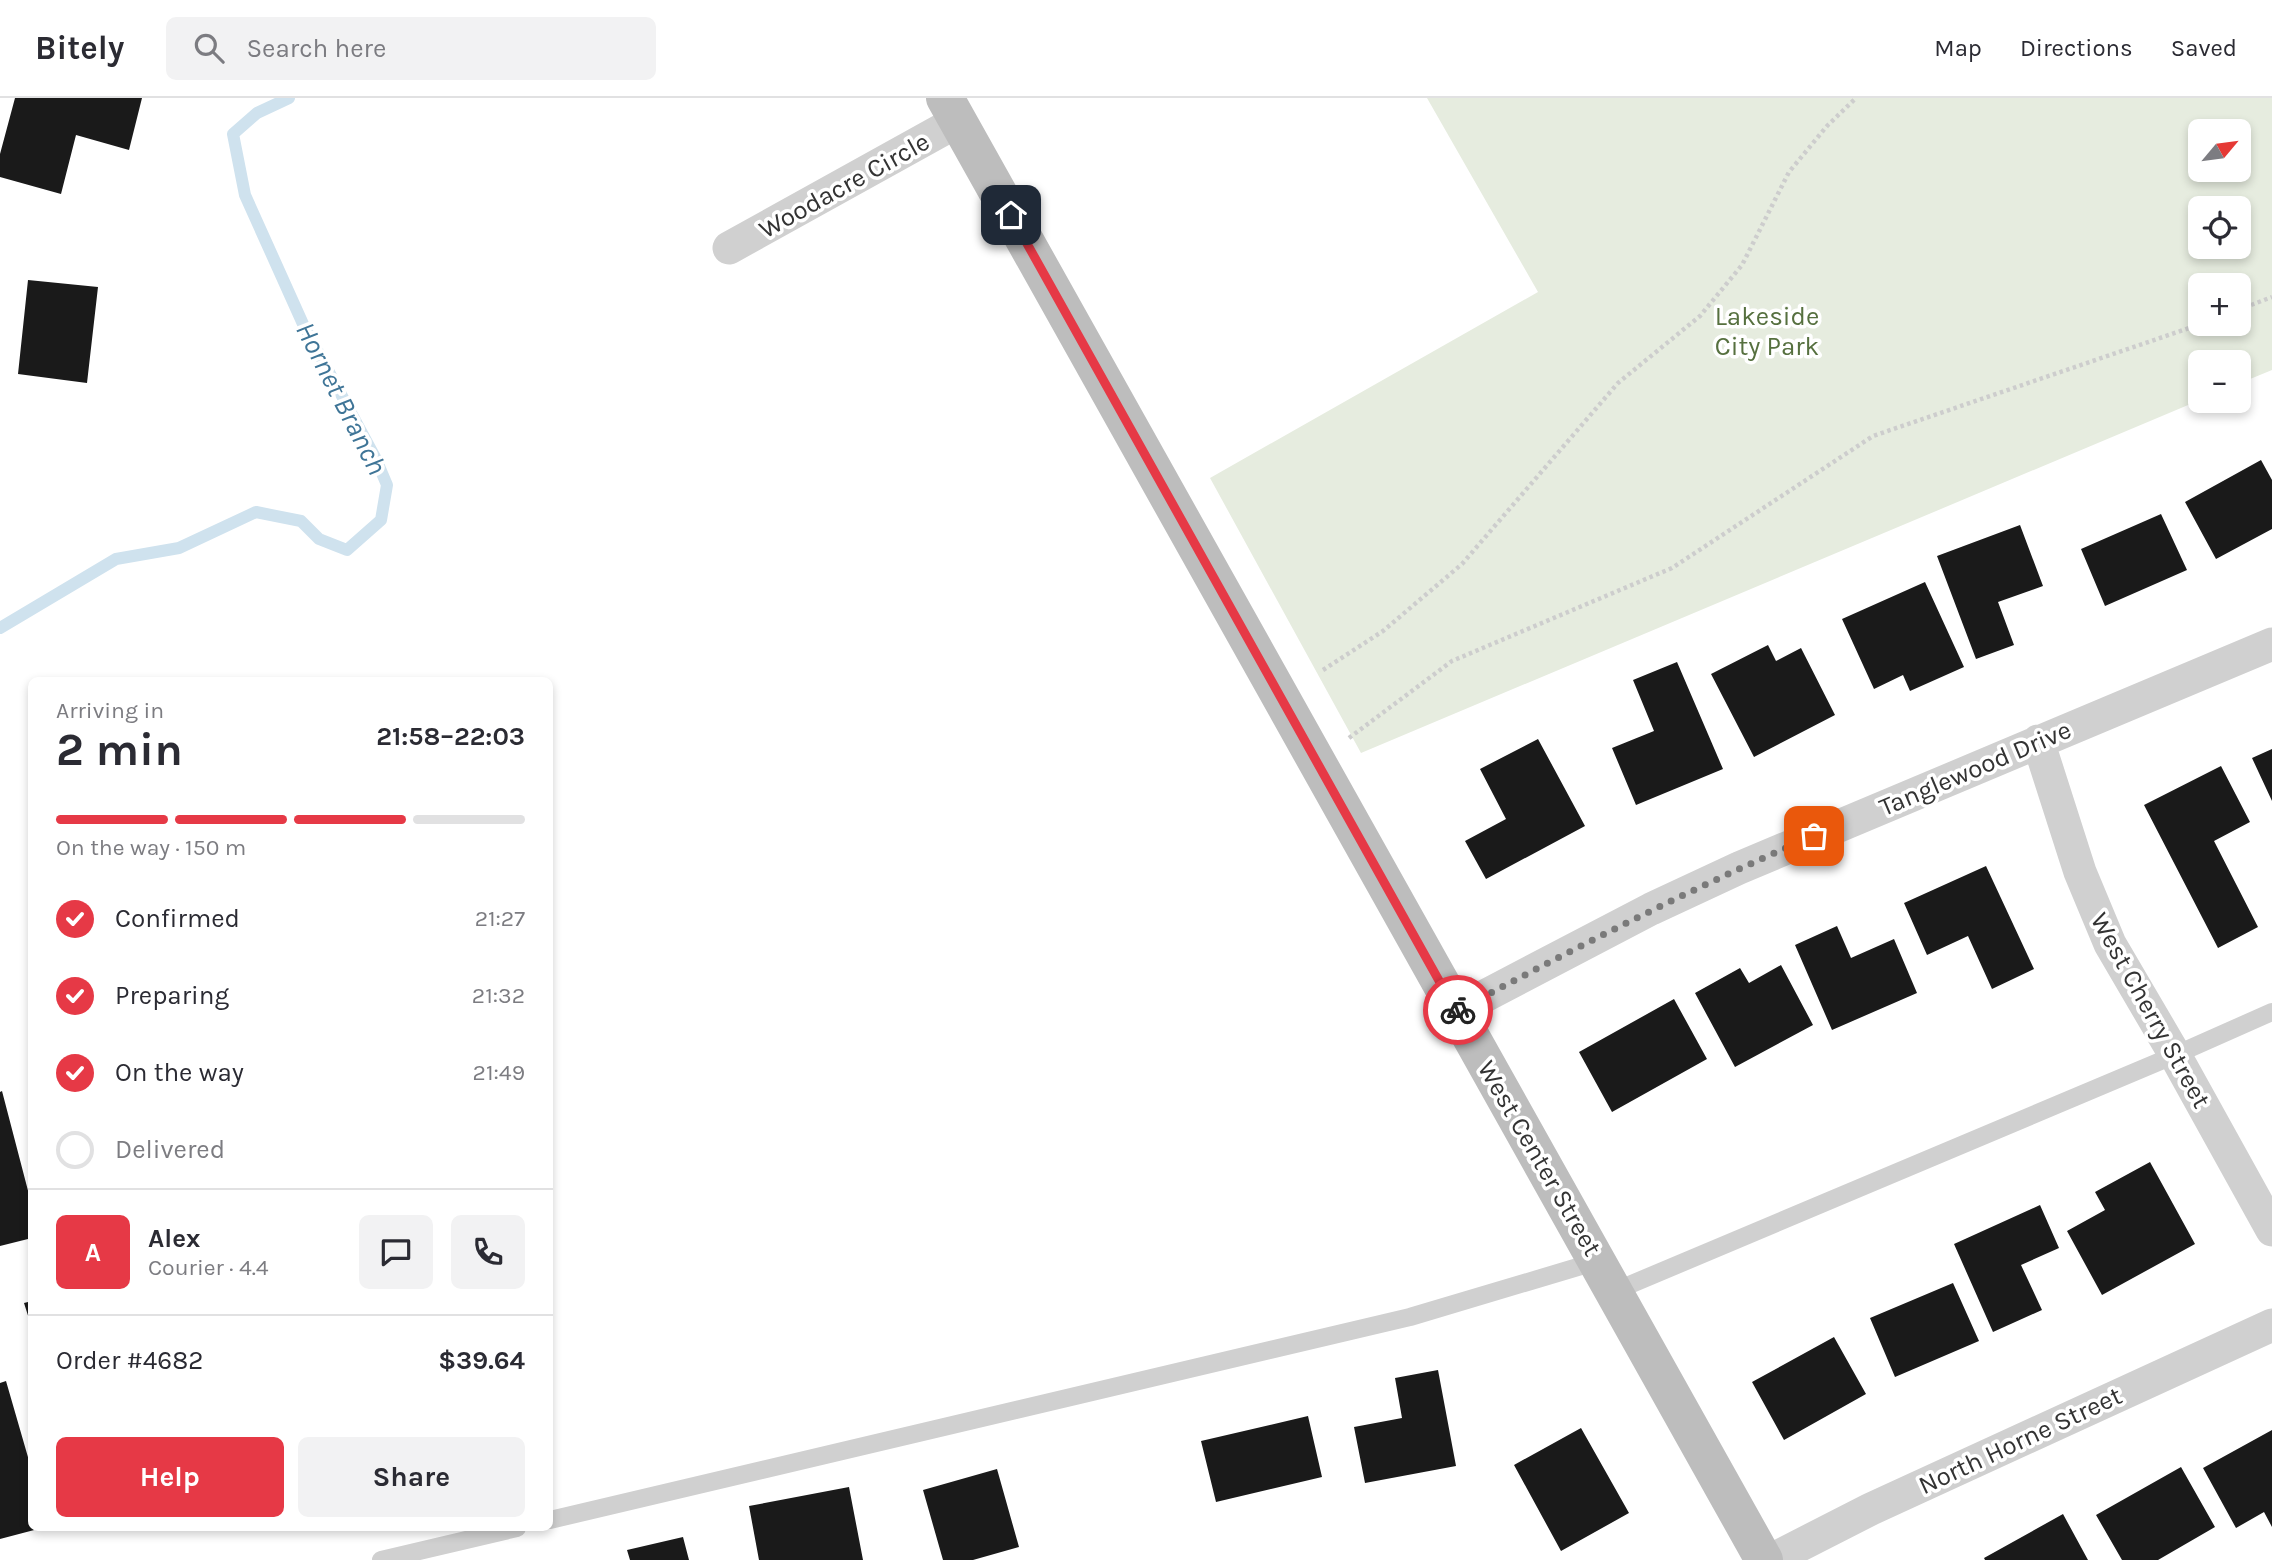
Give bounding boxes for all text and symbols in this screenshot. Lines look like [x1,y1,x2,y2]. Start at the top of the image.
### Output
search box [166,17,656,80]
text: Bitely [35,29,124,67]
icon: search [190,29,228,67]
text: Search here [246,33,386,64]
text: Map [1934,34,1982,62]
text: Directions [2020,34,2133,62]
text: Saved [2171,34,2237,62]
north arrow [2188,119,2250,182]
map controls [2188,119,2251,413]
street label: Woodacre Circle [754,126,935,245]
pin [981,185,1041,245]
icon: home [992,196,1030,234]
button: locate [2188,196,2251,259]
button: + [2188,273,2251,336]
park label: Lakeside City Park [1715,301,1819,362]
water label: Hornet Branch [289,316,394,480]
button: − [2188,350,2251,413]
text: Arriving in [56,697,164,724]
street label: Tanglewood Drive [1874,714,2076,823]
text: 21:58–22:03 [376,721,525,752]
text: 2 min [56,723,183,777]
pin [1784,806,1844,866]
icon: bag [1795,817,1833,855]
text: On the way · 150 m [56,834,246,861]
icon: check [56,900,94,938]
text: Confirmed [115,903,240,934]
text: 21:27 [475,905,525,932]
street label: West Cherry Street [2084,907,2217,1114]
courier [1423,975,1493,1045]
icon: check [56,977,94,1015]
text: Preparing [115,980,229,1011]
text: 21:32 [472,982,525,1009]
icon: bike [1439,991,1477,1029]
icon: check [56,1054,94,1092]
street label: West Center Street [1471,1055,1608,1262]
text: On the way [115,1057,244,1088]
text: 21:49 [473,1059,525,1086]
text: Delivered [115,1134,225,1165]
button: chat [359,1215,433,1289]
button: phone [451,1215,525,1289]
text: Alex [148,1223,200,1254]
text: A [85,1237,101,1268]
text: Courier · 4.4 [148,1254,269,1281]
text: Order #4682 [56,1345,203,1376]
text: $39.64 [438,1345,525,1376]
street label: North Horne Street [1914,1380,2127,1501]
button: Help [56,1437,284,1517]
button: Share [298,1437,525,1517]

